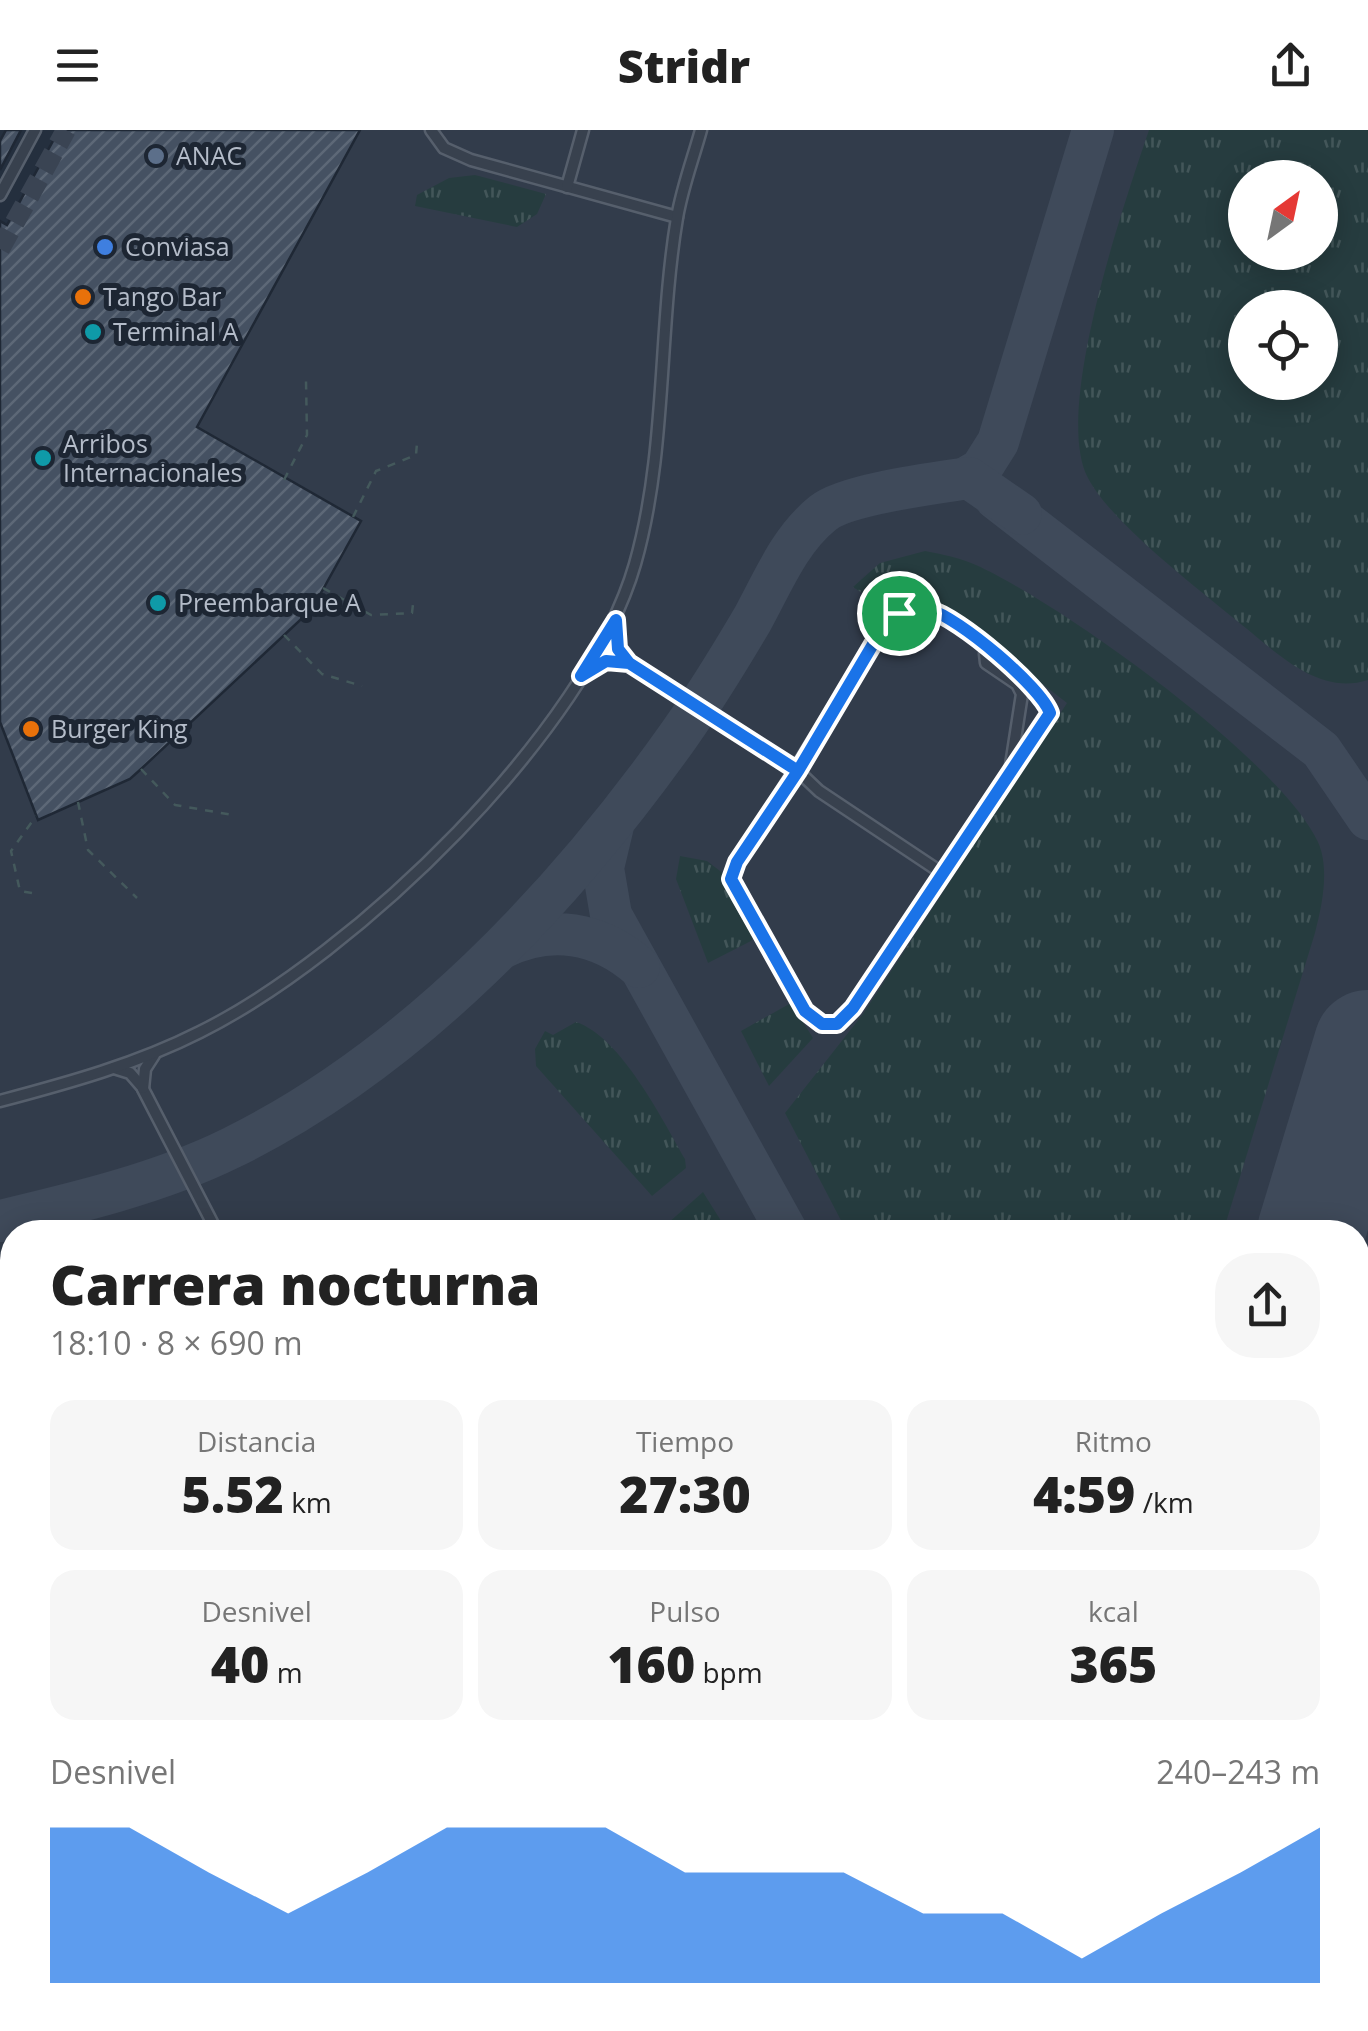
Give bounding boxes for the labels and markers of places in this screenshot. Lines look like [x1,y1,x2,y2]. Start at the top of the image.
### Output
place label: ANAC [176,138,242,172]
marker: ANAC [145,145,167,167]
place label: Conviasa [125,229,230,263]
marker: Conviasa [94,236,116,258]
place label: Tango Bar [103,279,221,313]
marker: Tango Bar [72,286,94,308]
place label: Terminal A [113,314,239,348]
marker: Terminal A [82,321,104,343]
place label: Arribos Internacionales [63,426,243,489]
marker: Arribos Internacionales [32,447,54,469]
pin [857,571,942,656]
place label: Preembarque A [178,585,361,619]
marker: Preembarque A [147,592,169,614]
place label: Burger King [51,711,188,745]
marker: Burger King [20,718,42,740]

